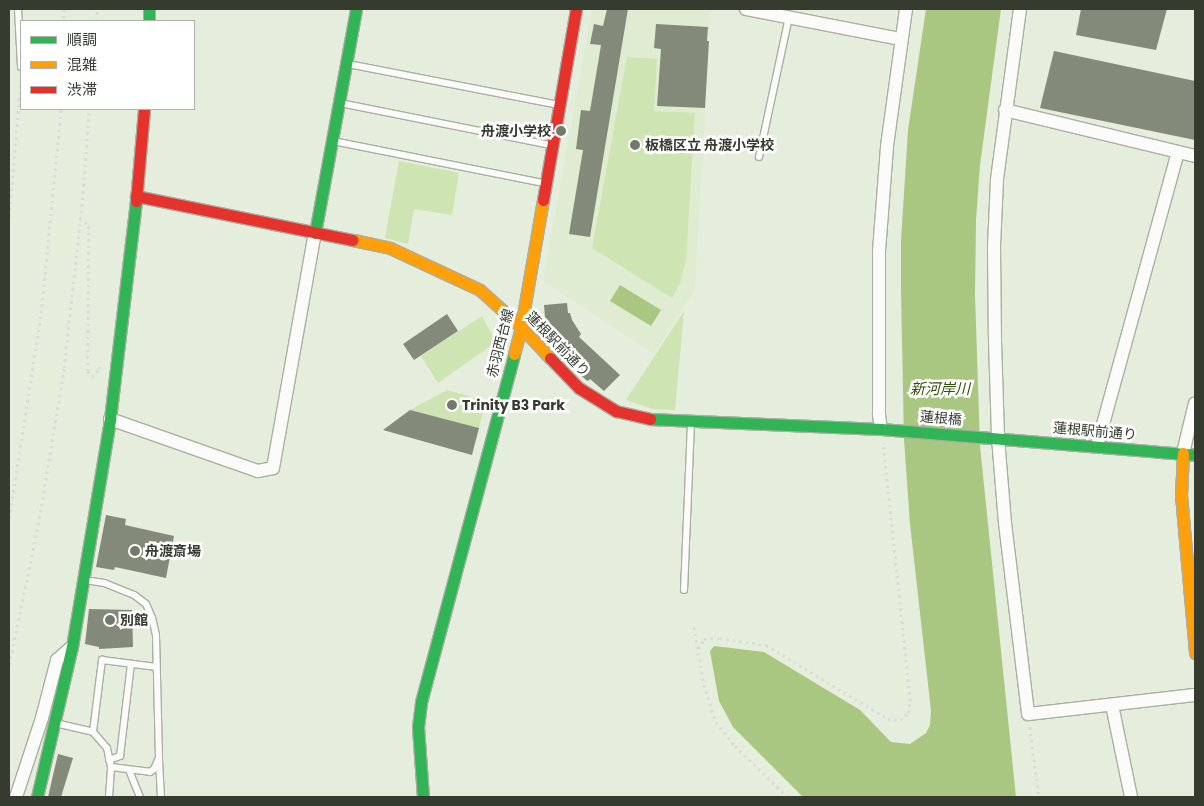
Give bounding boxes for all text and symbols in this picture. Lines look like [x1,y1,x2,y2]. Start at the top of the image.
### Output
legend [20,20,195,110]
text: 順調 [67,29,97,50]
text: 混雑 [67,54,97,75]
text: 渋滞 [67,79,97,100]
place label: 舟渡小学校 [481,123,551,139]
marker: 舟渡小学校 [555,125,567,137]
place label: 板橋区立 舟渡小学校 [645,137,774,153]
marker: 板橋区立 舟渡小学校 [629,139,641,151]
street label: 赤羽西台線 [483,307,517,379]
street label: 蓮根駅前通り [523,308,593,380]
water label: 新河岸川 [910,380,970,398]
place label: Trinity B3 Park [462,397,565,413]
marker: Trinity B3 Park [446,399,458,411]
street label: 蓮根橋 [919,408,963,428]
street label: 蓮根駅前通り [1052,419,1138,443]
place label: 舟渡斎場 [145,543,201,559]
marker: 舟渡斎場 [129,545,141,557]
place label: 別館 [120,612,148,628]
marker: 別館 [104,614,116,626]

